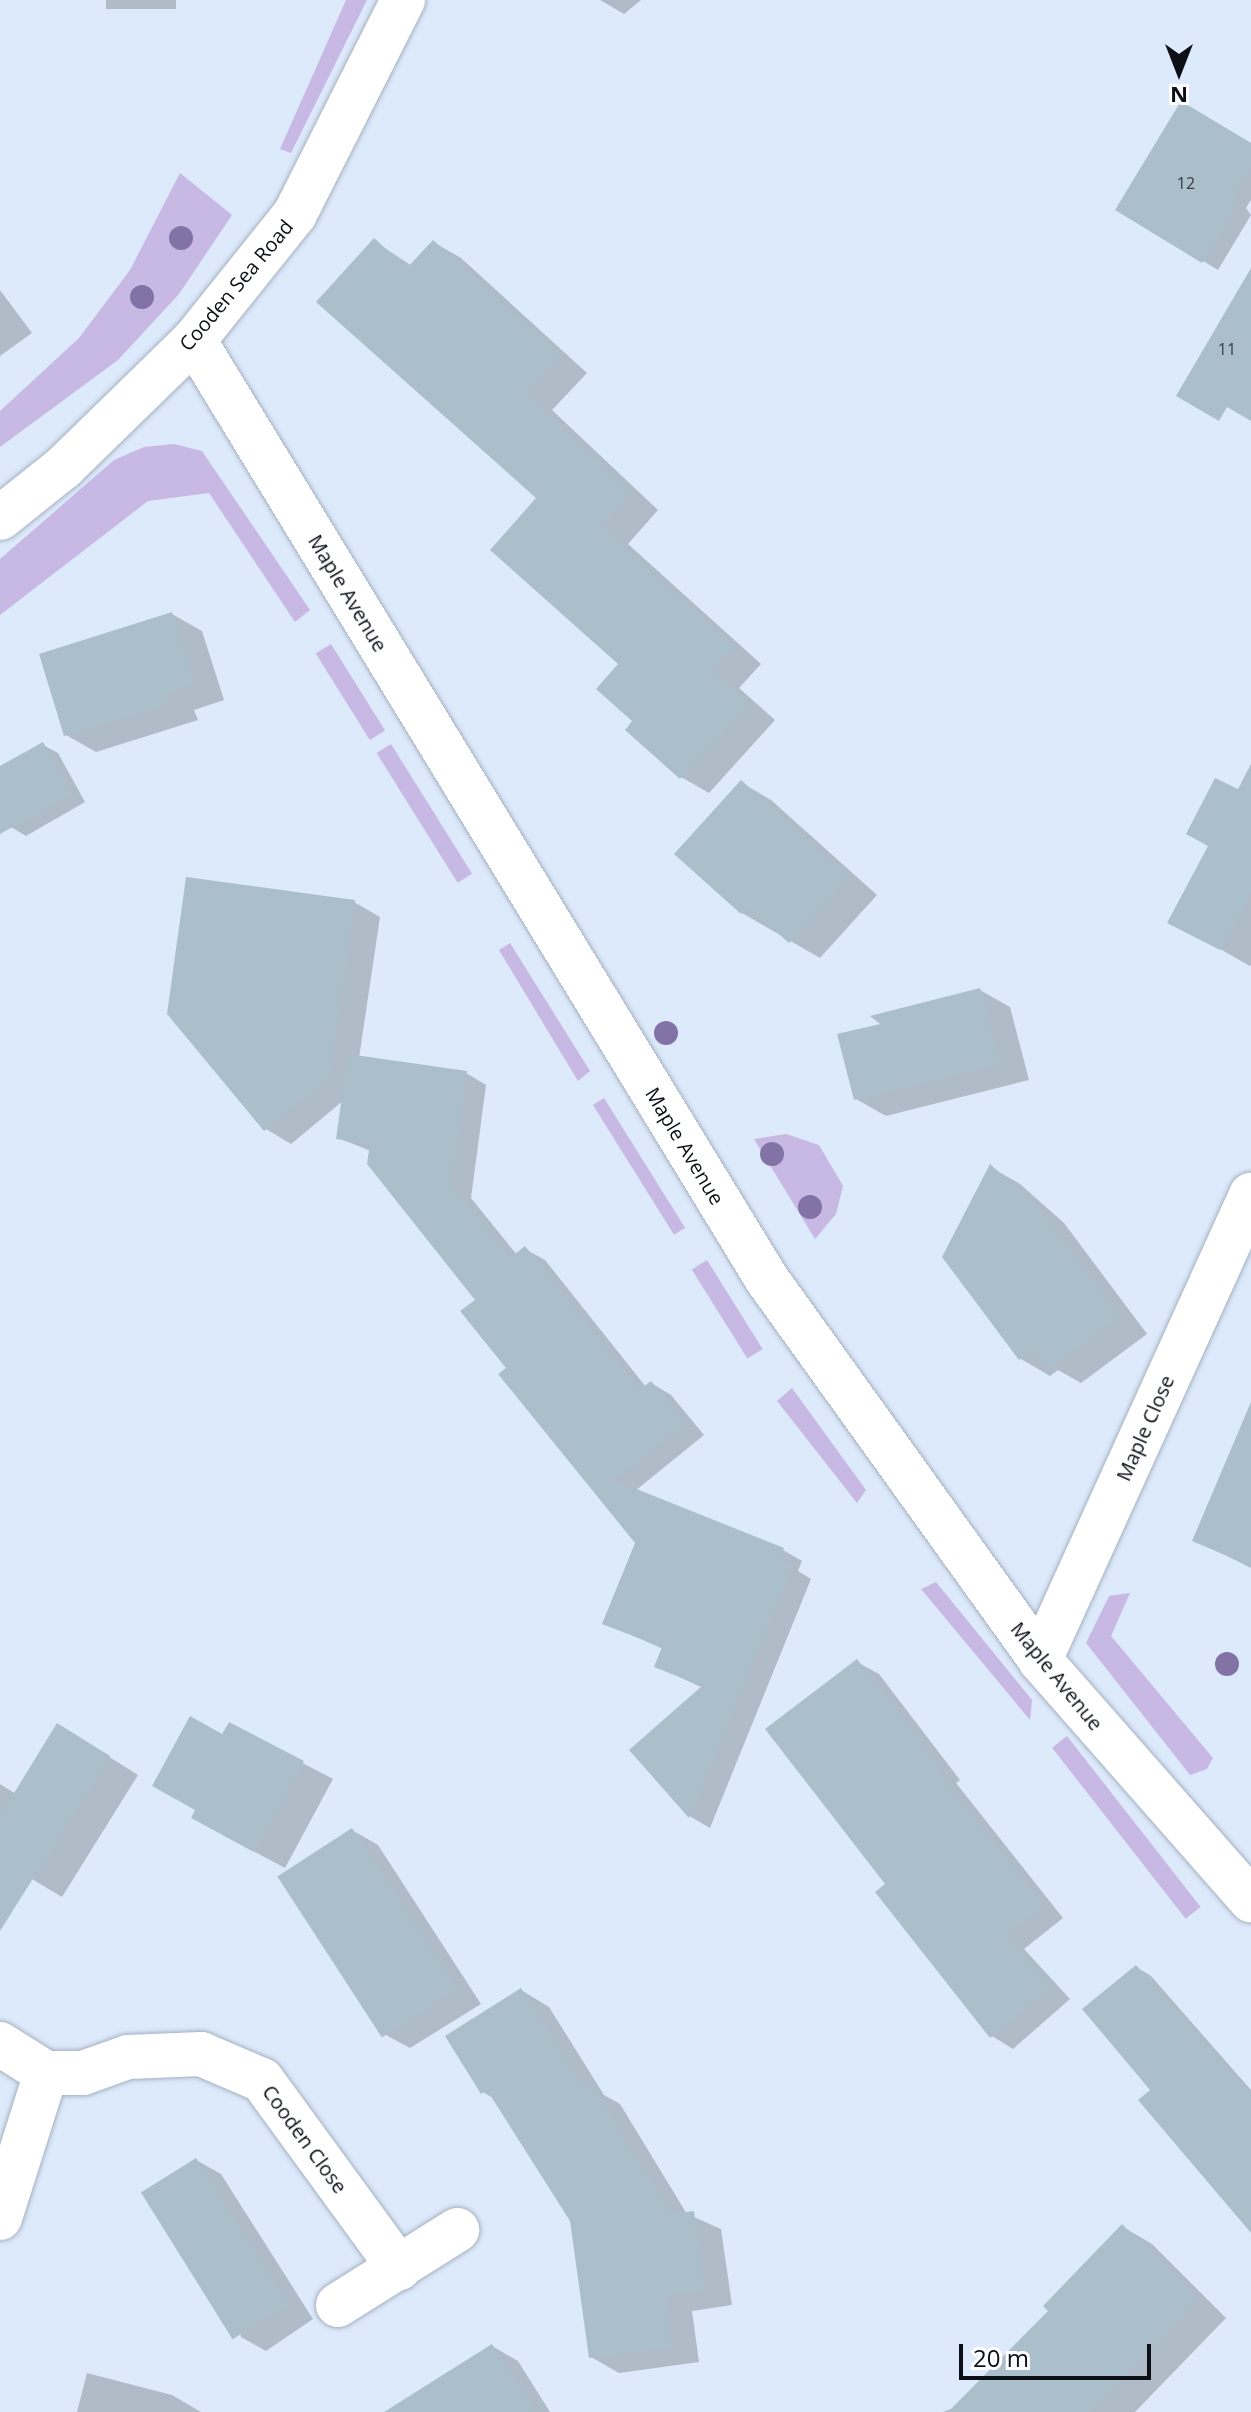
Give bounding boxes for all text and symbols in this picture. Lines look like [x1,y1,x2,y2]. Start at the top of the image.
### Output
north arrow [1139,32,1219,112]
text: N [1170,81,1188,111]
house number: 12 [1177,173,1195,193]
street label: Cooden Sea Road [174,215,298,355]
house number: 11 [1218,339,1236,359]
street label: Maple Avenue [304,530,392,656]
street label: Maple Avenue [641,1083,729,1209]
street label: Maple Close [1111,1371,1179,1485]
street label: Maple Avenue [1006,1617,1108,1735]
street label: Cooden Close [258,2080,352,2198]
scale bar [963,2328,1155,2378]
text: 20 m [973,2341,1029,2374]

